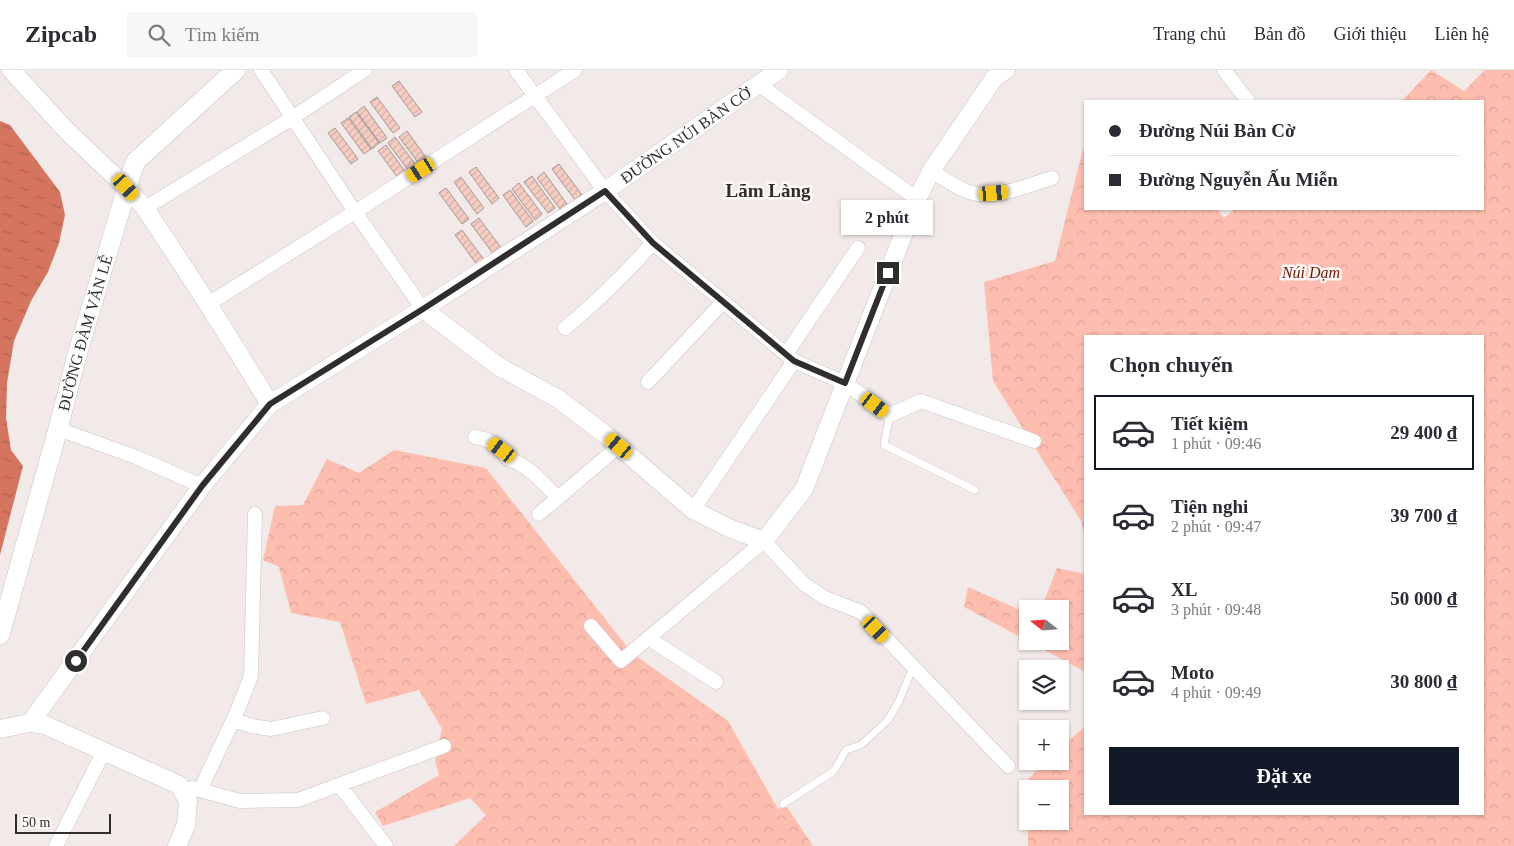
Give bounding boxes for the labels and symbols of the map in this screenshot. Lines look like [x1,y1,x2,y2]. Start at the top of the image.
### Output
street label: ĐƯỜNG NÚI BÀN CỜ [617,82,755,186]
car [404,156,437,184]
car [110,171,141,203]
district label: Lãm Làng [726,180,811,201]
car [978,184,1009,202]
callout: 2 phút [842,200,934,236]
street label: ĐƯỜNG ĐÀM VĂN LỄ [54,252,115,413]
route end [877,262,899,284]
park label: Núi Dạm [1281,264,1340,281]
car [858,390,891,420]
car [602,431,635,461]
car [485,435,518,465]
north arrow [1019,600,1069,650]
car [860,613,891,645]
route start [65,650,87,672]
scale bar [15,811,111,834]

